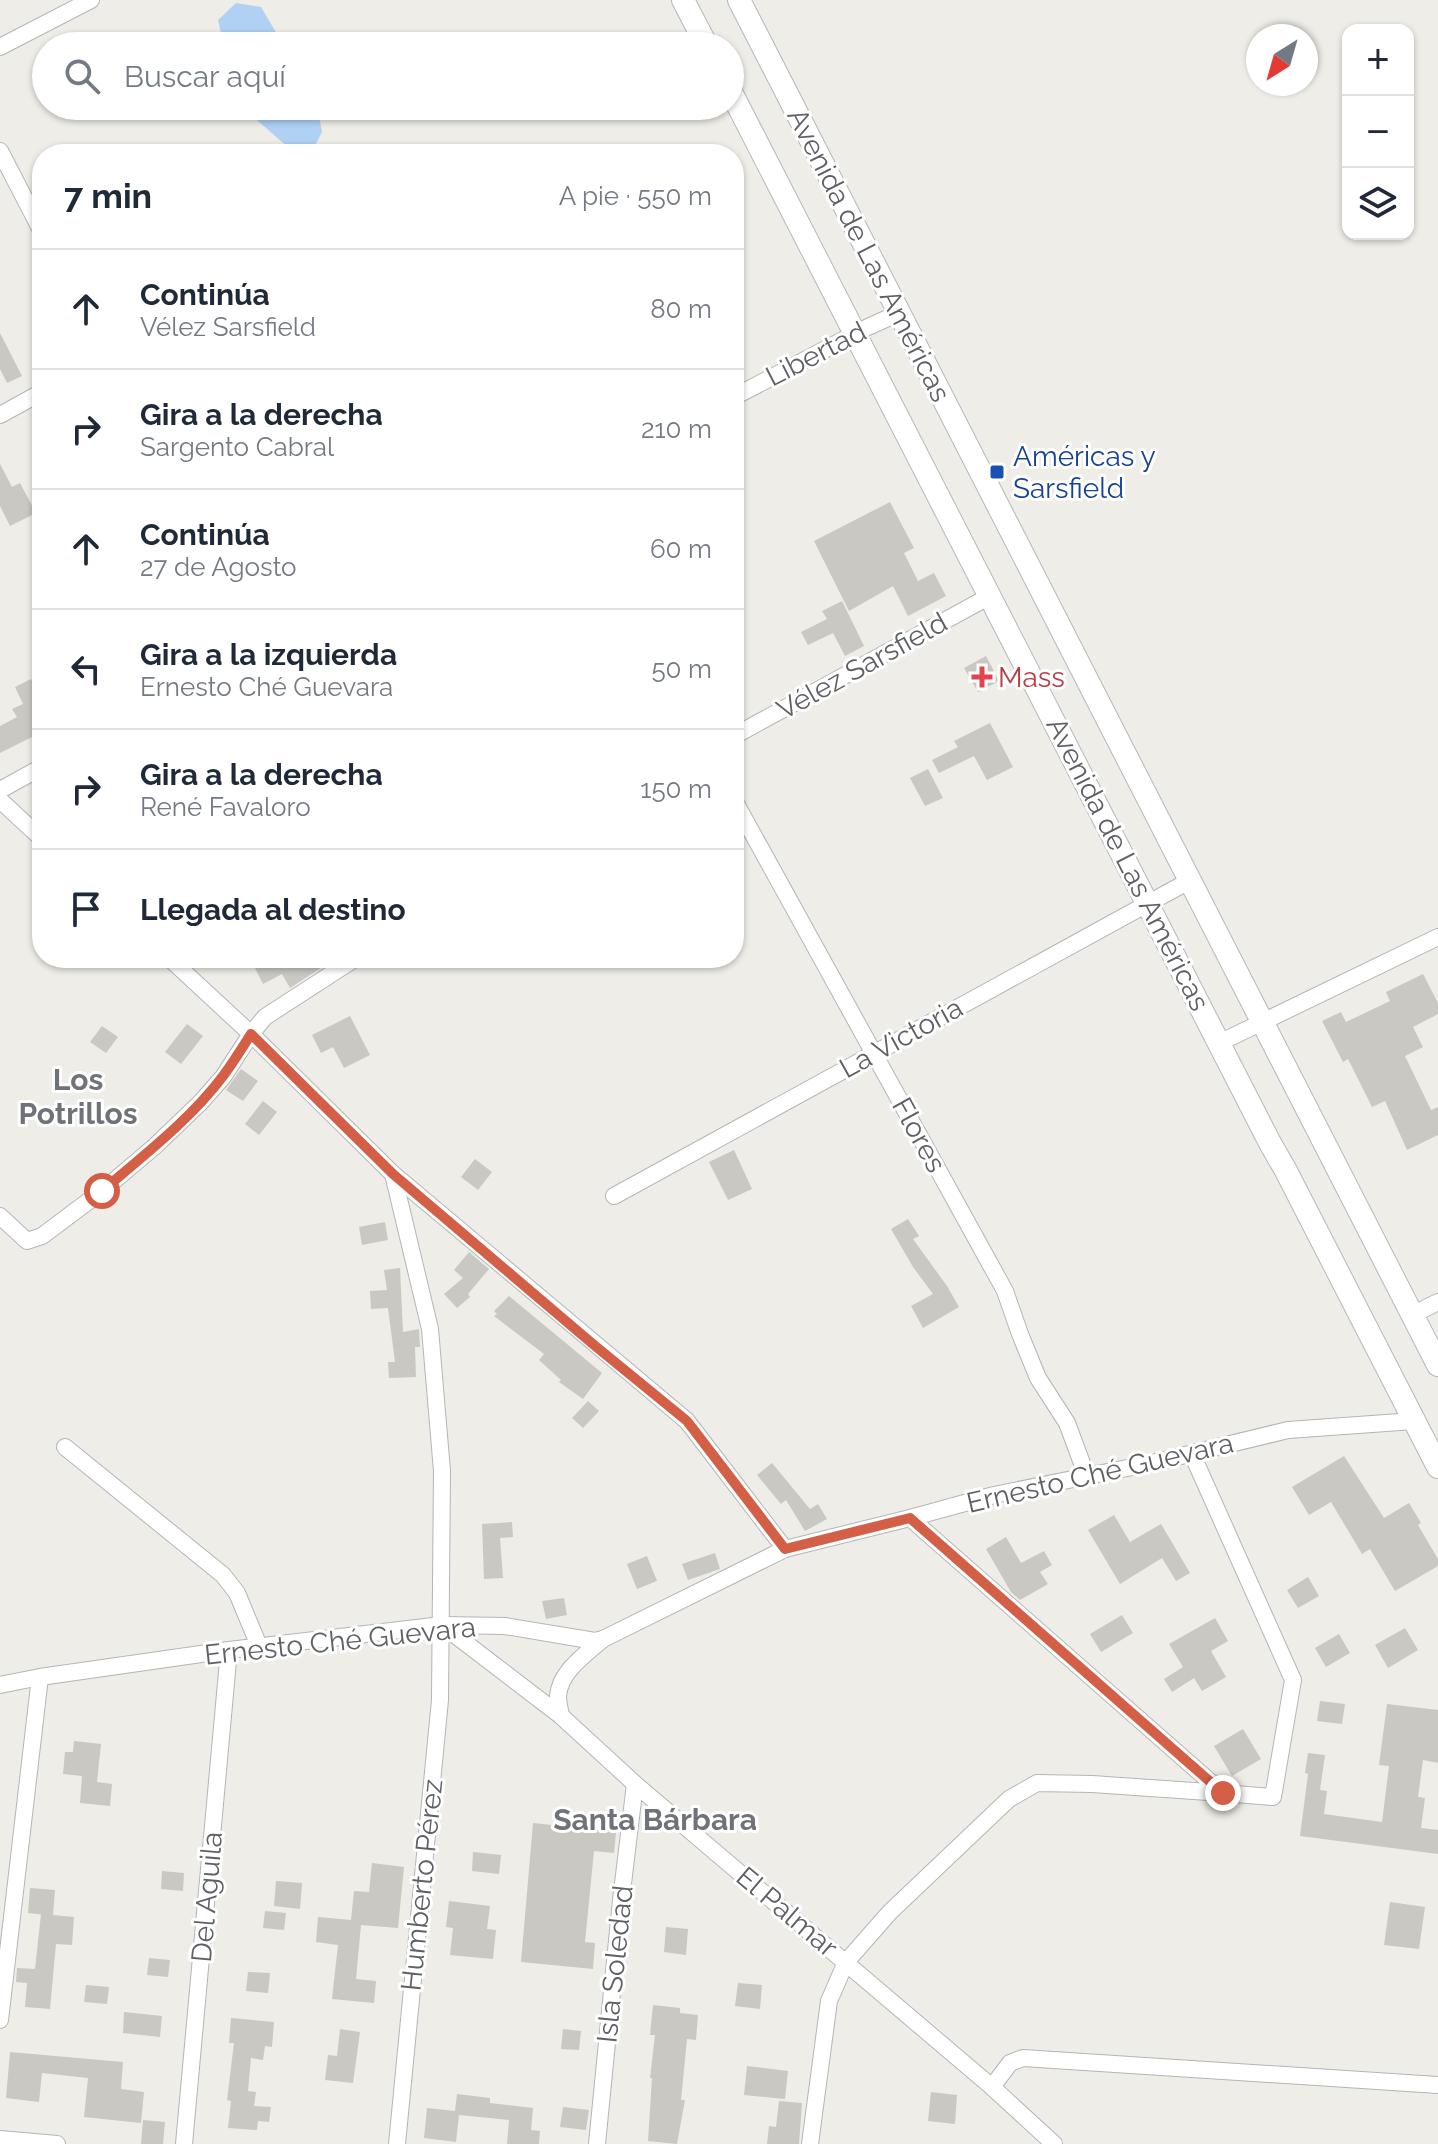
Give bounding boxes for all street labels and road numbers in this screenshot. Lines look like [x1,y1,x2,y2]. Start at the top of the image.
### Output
street label: Avenida de Las Américas [781,103,957,407]
street label: Libertad [760,315,872,393]
street label: Vélez Sarsfield [771,606,953,726]
street label: Avenida de Las Américas [1040,712,1216,1016]
street label: La Victoria [834,991,968,1085]
street label: Flores [885,1092,953,1178]
street label: Ernesto Ché Guevara [963,1426,1237,1520]
street label: Ernesto Ché Guevara [203,1610,477,1672]
street label: Humberto Pérez [394,1778,450,1992]
street label: Del Aguila [185,1830,229,1964]
street label: El Palmar [730,1860,844,1964]
street label: Isla Soledad [590,1884,640,2044]

